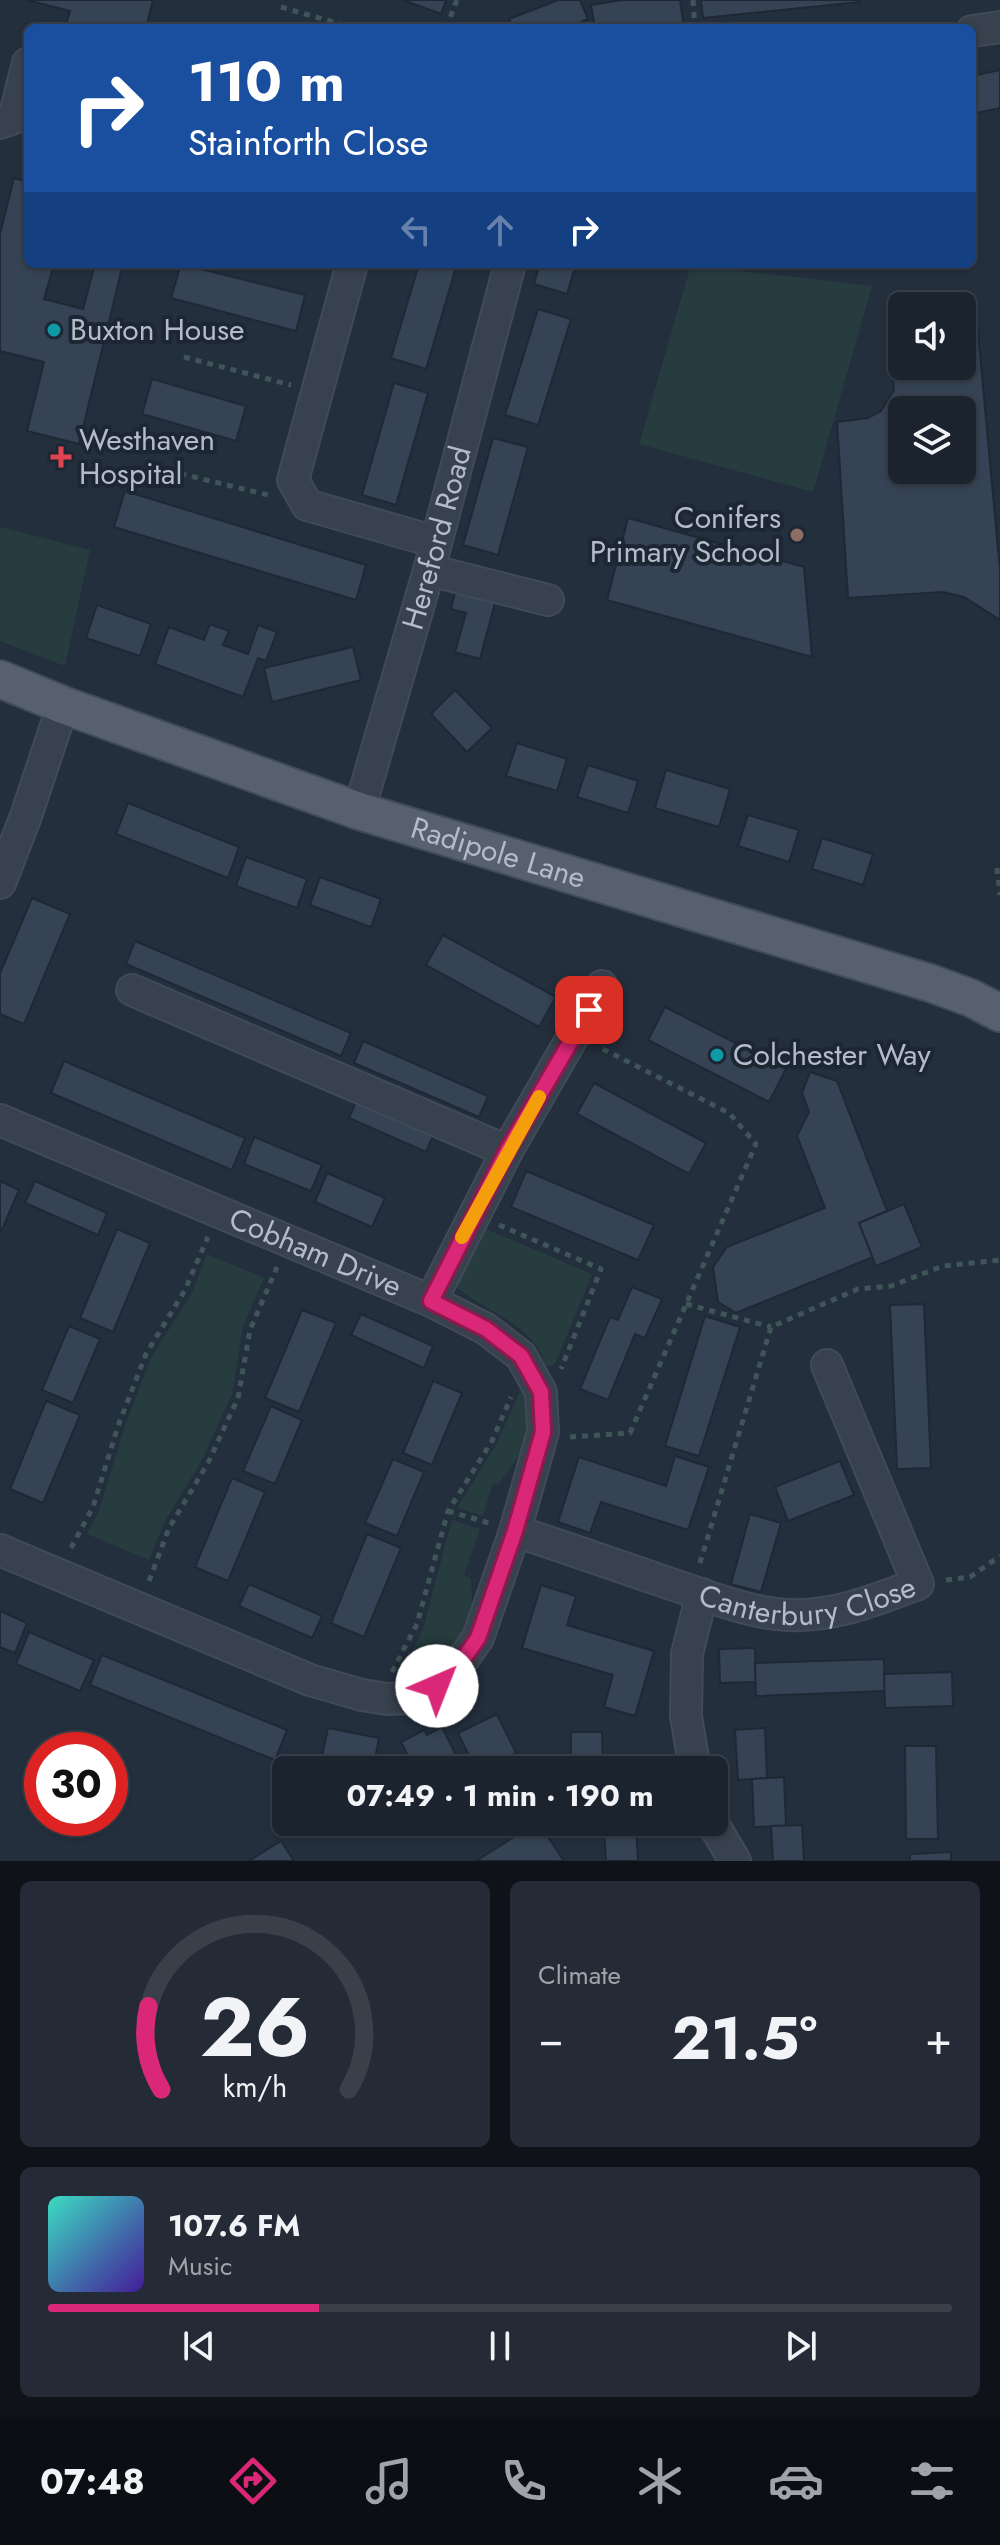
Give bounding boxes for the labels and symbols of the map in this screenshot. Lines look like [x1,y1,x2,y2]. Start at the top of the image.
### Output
place label: Buxton House [70,308,245,351]
marker: Buxton House [45,321,63,339]
place label: Westhaven Hospital [79,418,215,495]
street label: Hereford Road [391,441,482,635]
marker: Westhaven Hospital [50,446,72,468]
place label: Conifers Primary School [590,496,781,573]
marker: Conifers Primary School [788,526,806,544]
street label: Radipole Lane [406,806,591,899]
pin [555,976,623,1044]
place label: Colchester Way [733,1033,931,1076]
marker: Colchester Way [708,1046,726,1064]
street label: Cobham Drive [223,1197,408,1307]
street label: Canterbury Close [693,1565,922,1636]
position arrow [395,1644,479,1728]
speed limit sign: 30 [24,1732,128,1836]

